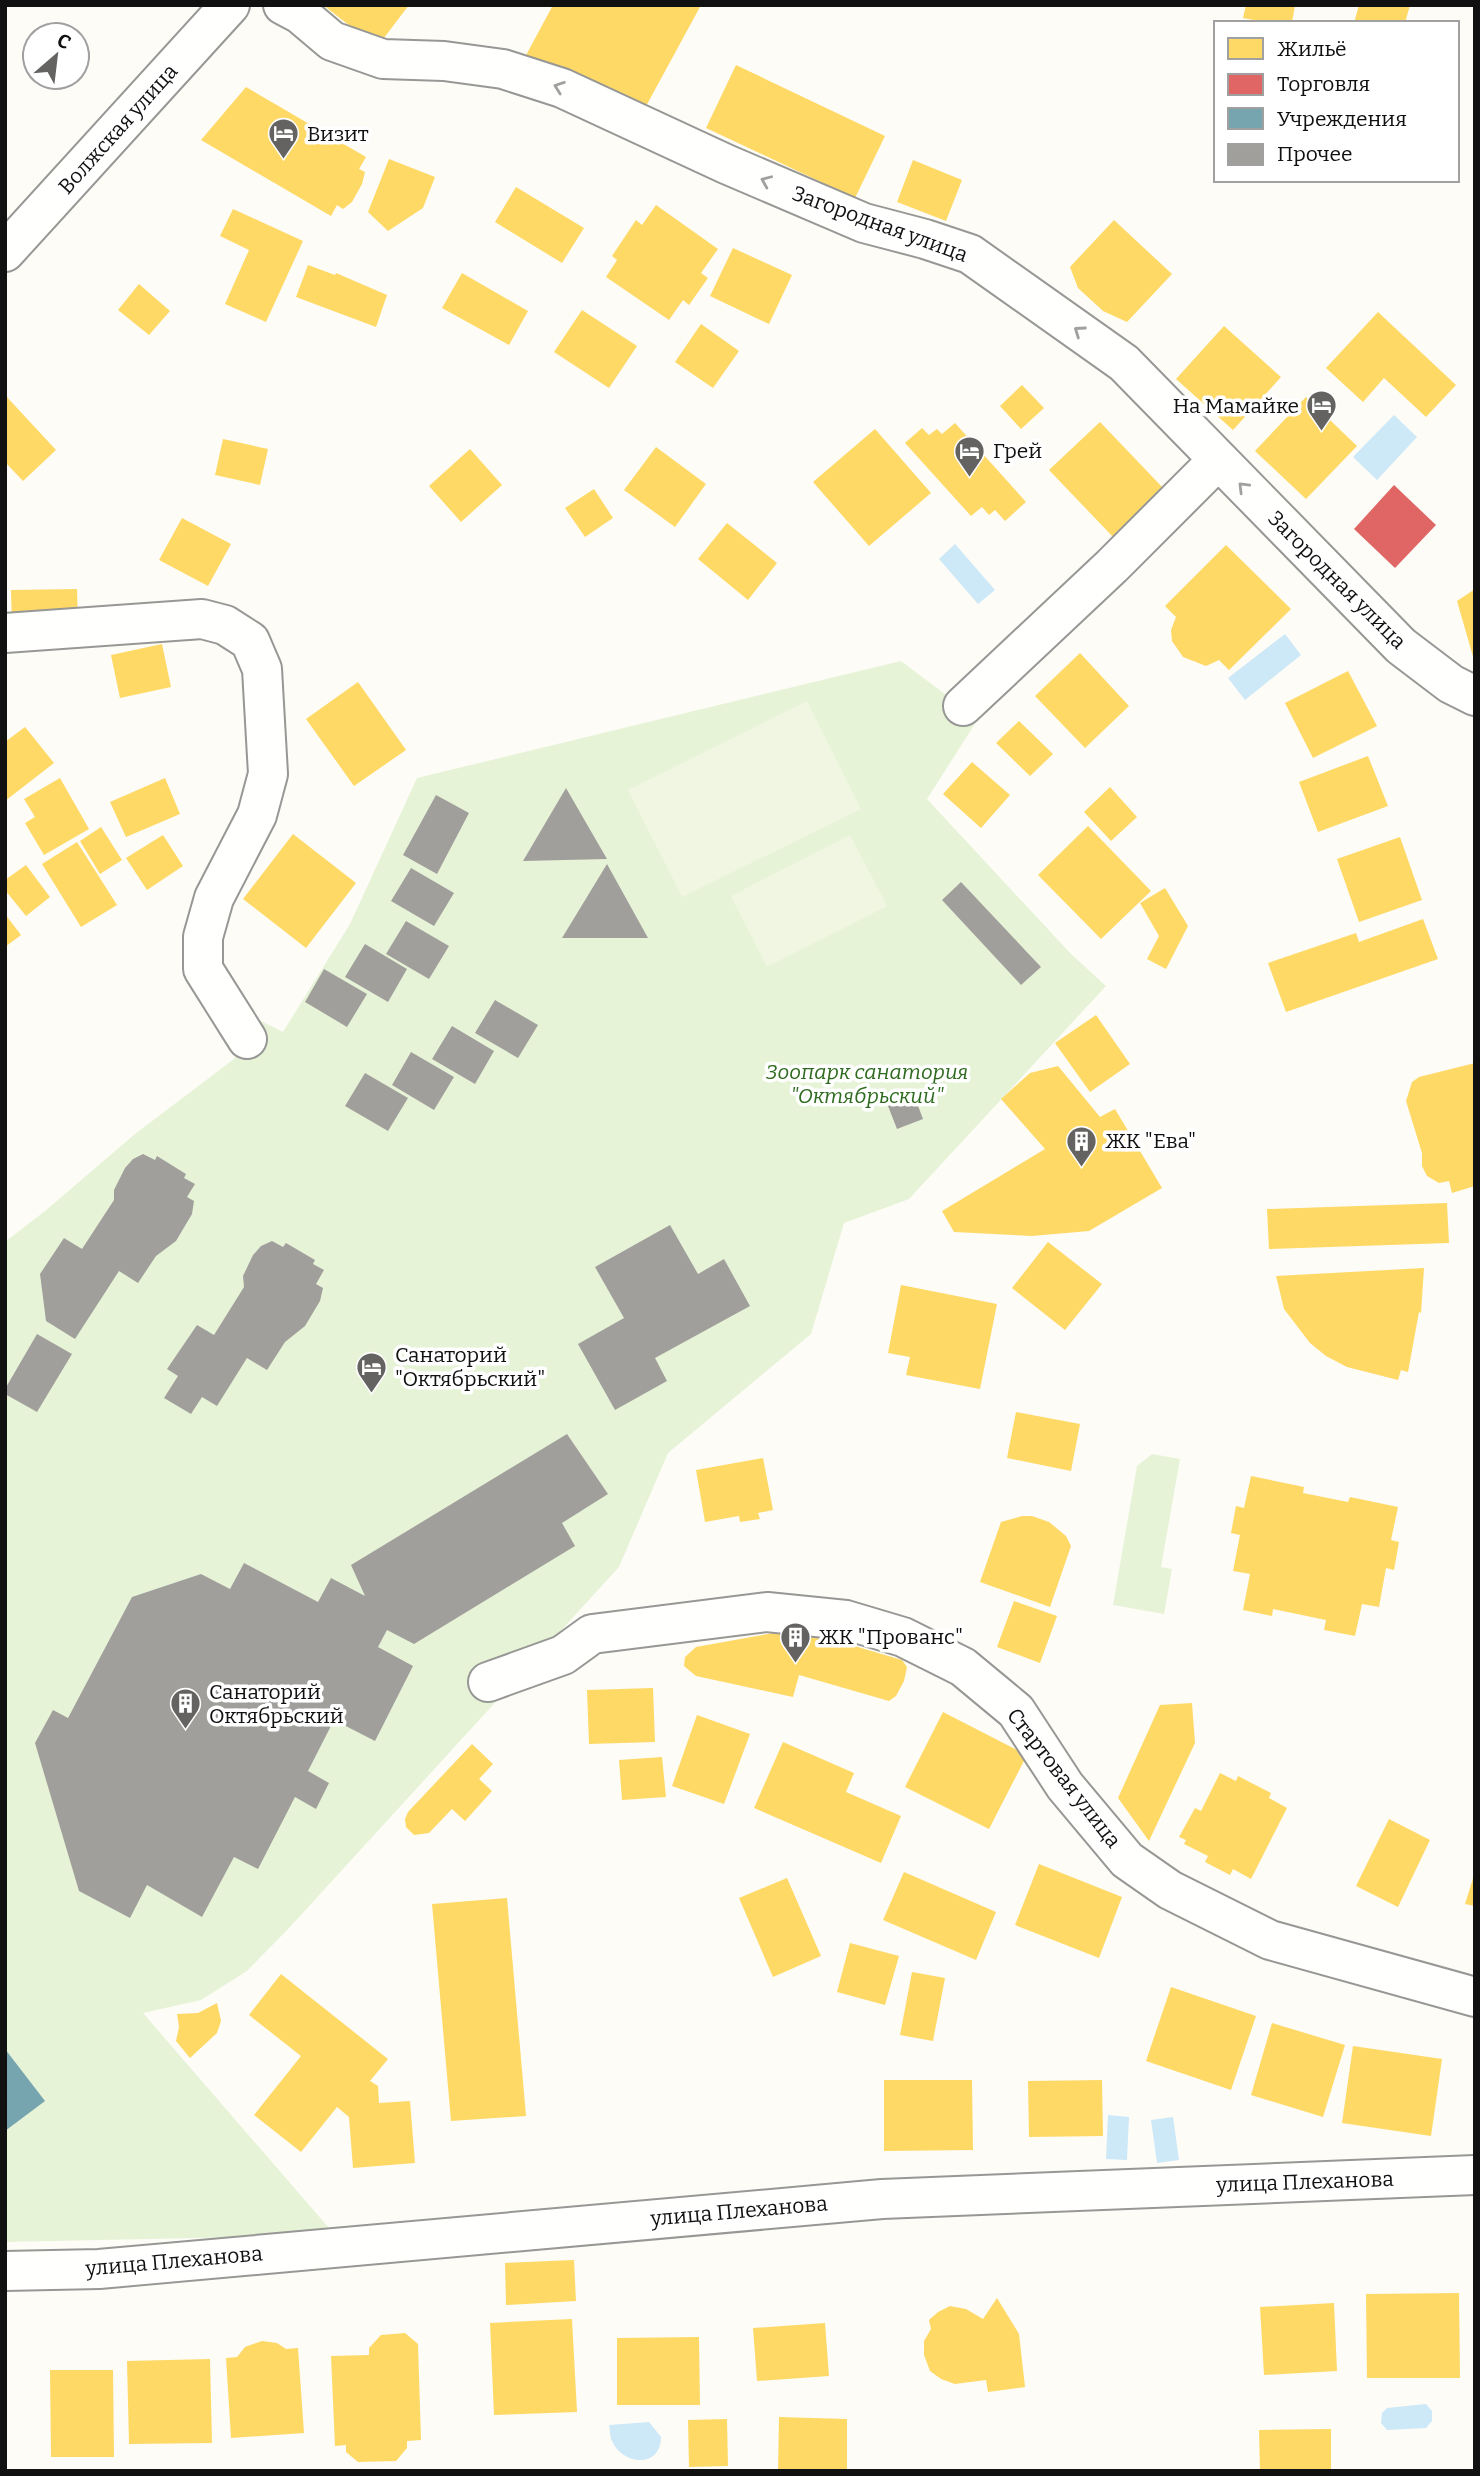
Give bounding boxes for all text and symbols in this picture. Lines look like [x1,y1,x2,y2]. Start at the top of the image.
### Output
north arrow [21,21,91,91]
legend [1214,21,1459,182]
text: С [53,28,74,54]
text: Жильё [1277,36,1346,62]
street label: Волжская улица [53,58,184,199]
text: Торговля [1277,71,1370,97]
one-way arrow [554,82,566,96]
text: Учреждения [1277,106,1407,132]
hotel icon: Визит [267,117,301,161]
place label: Визит [307,121,369,147]
text: Прочее [1277,141,1353,167]
one-way arrow [761,176,773,190]
street label: Загородная улица [789,180,972,268]
one-way arrow [1074,327,1087,339]
hotel icon: На Мамайке [1305,389,1339,433]
place label: На Мамайке [1173,393,1299,419]
hotel icon: Грей [953,434,987,478]
place label: Грей [993,438,1042,464]
one-way arrow [1239,482,1252,495]
street label: Загородная улица [1262,505,1412,655]
park label: Зоопарк санатория "Октябрьский" [766,1059,968,1109]
building icon: ЖК "Ева" [1065,1124,1099,1168]
place label: ЖК "Ева" [1105,1128,1196,1154]
place label: Санаторий "Октябрьский" [395,1342,545,1392]
hotel icon: Санаторий "Октябрьский" [355,1350,389,1394]
building icon: ЖК "Прованс" [778,1620,812,1664]
place label: ЖК "Прованс" [818,1624,963,1650]
place label: Санаторий Октябрьский [209,1679,344,1729]
building icon: Санаторий Октябрьский [169,1687,203,1731]
street label: Стартовая улица [1001,1703,1127,1853]
street label: улица Плеханова [1215,2166,1395,2198]
street label: улица Плеханова [648,2190,829,2232]
street label: улица Плеханова [83,2240,264,2282]

